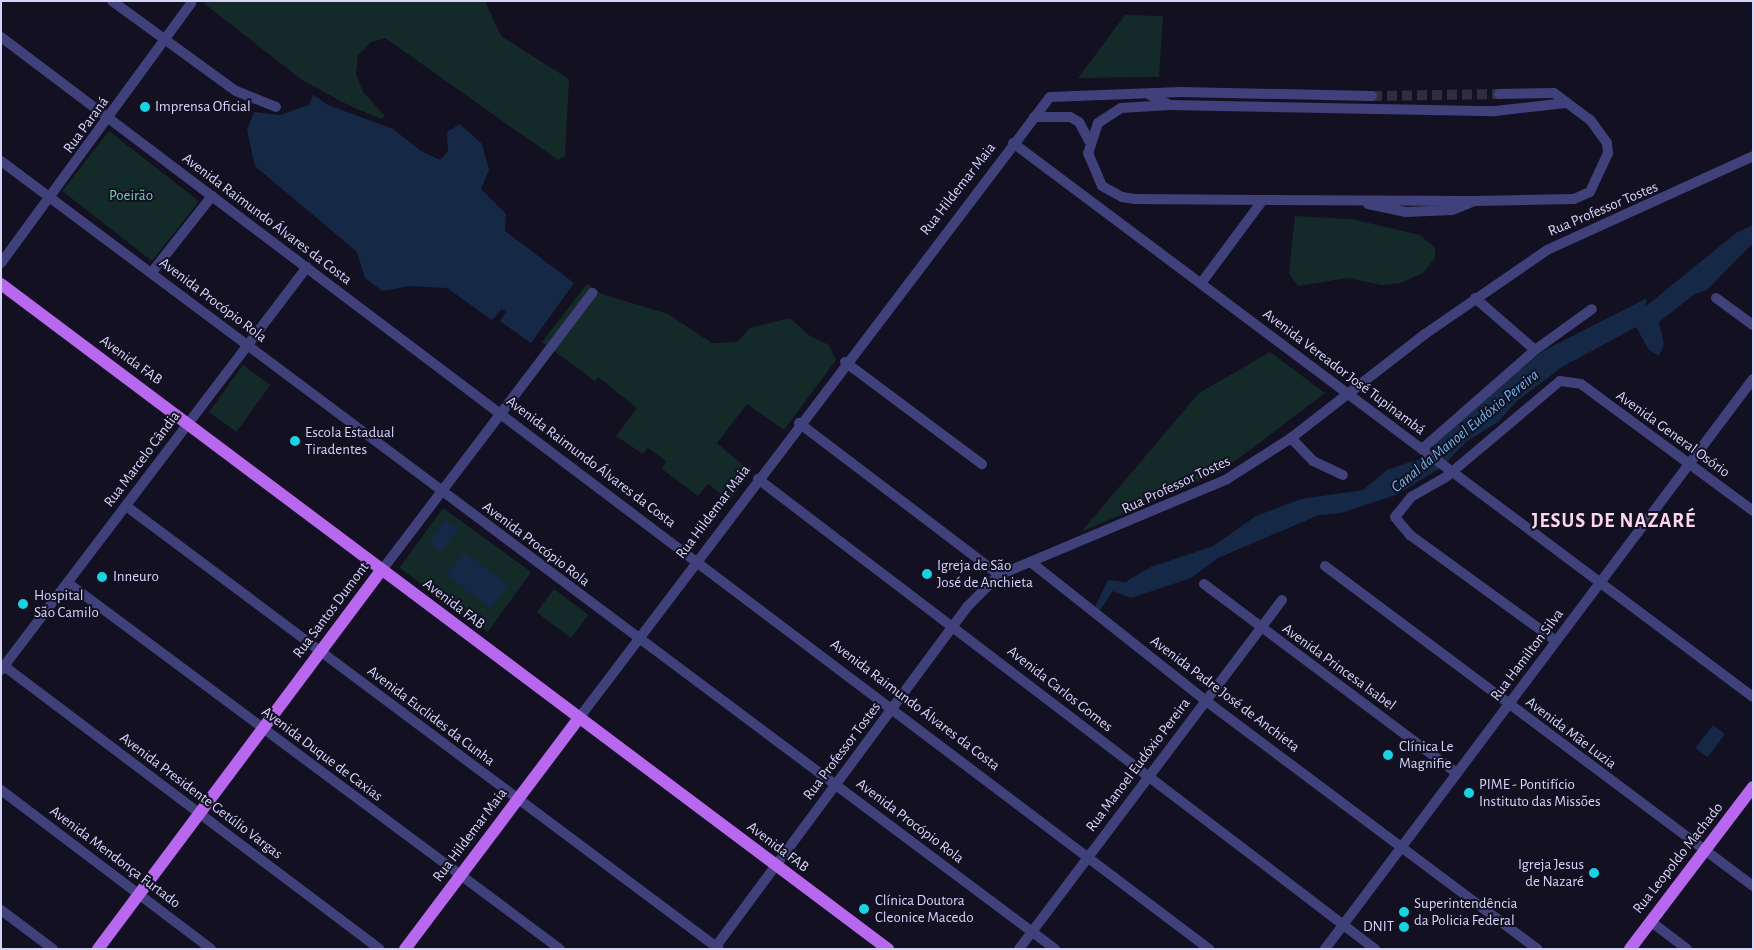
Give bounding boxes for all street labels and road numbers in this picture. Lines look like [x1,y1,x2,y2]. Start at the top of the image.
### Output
street label: Rua Paraná [59,93,113,157]
street label: Rua Hildemar Maia [916,139,1000,239]
street label: Avenida Raimundo Álvares da Costa [179,149,355,289]
street label: Rua Professor Tostes [1545,178,1661,240]
street label: Avenida Procópio Rola [156,254,270,346]
street label: Avenida Vereador José Tupinambá [1259,305,1429,439]
street label: Avenida FAB [96,331,166,389]
street label: Avenida General Osório [1613,387,1733,481]
street label: Avenida Raimundo Álvares da Costa [503,392,679,532]
street label: Rua Marcelo Cândia [100,408,184,510]
street label: Rua Professor Tostes [1119,452,1233,518]
street label: Rua Hildemar Maia [672,462,754,562]
street label: Avenida Procópio Rola [479,498,593,590]
street label: Rua Santos Dumont [289,559,373,661]
street label: Avenida FAB [419,575,489,633]
street label: Rua Hamilton Silva [1487,605,1567,705]
street label: Avenida Princesa Isabel [1279,620,1399,714]
street label: Avenida Padre José de Anchieta [1147,632,1303,756]
street label: Avenida Raimundo Álvares da Costa [827,635,1003,775]
street label: Avenida Carlos Gomes [1004,642,1116,736]
street label: Avenida Euclides da Cunha [364,662,498,770]
street label: Avenida Mãe Luzia [1522,693,1620,773]
street label: Rua Manoel Eudóxio Pereira [1082,695,1194,835]
street label: Rua Professor Tostes [799,699,885,803]
street label: Avenida Duque de Caxias [258,703,386,805]
street label: Avenida Presidente Getúlio Vargas [116,729,286,863]
street label: Avenida Procópio Rola [853,775,967,867]
street label: Rua Hildemar Maia [429,785,511,885]
street label: Rua Leopoldo Machado [1629,799,1727,917]
street label: Avenida Mendonça Furtado [46,802,184,912]
street label: Avenida FAB [743,818,813,876]

